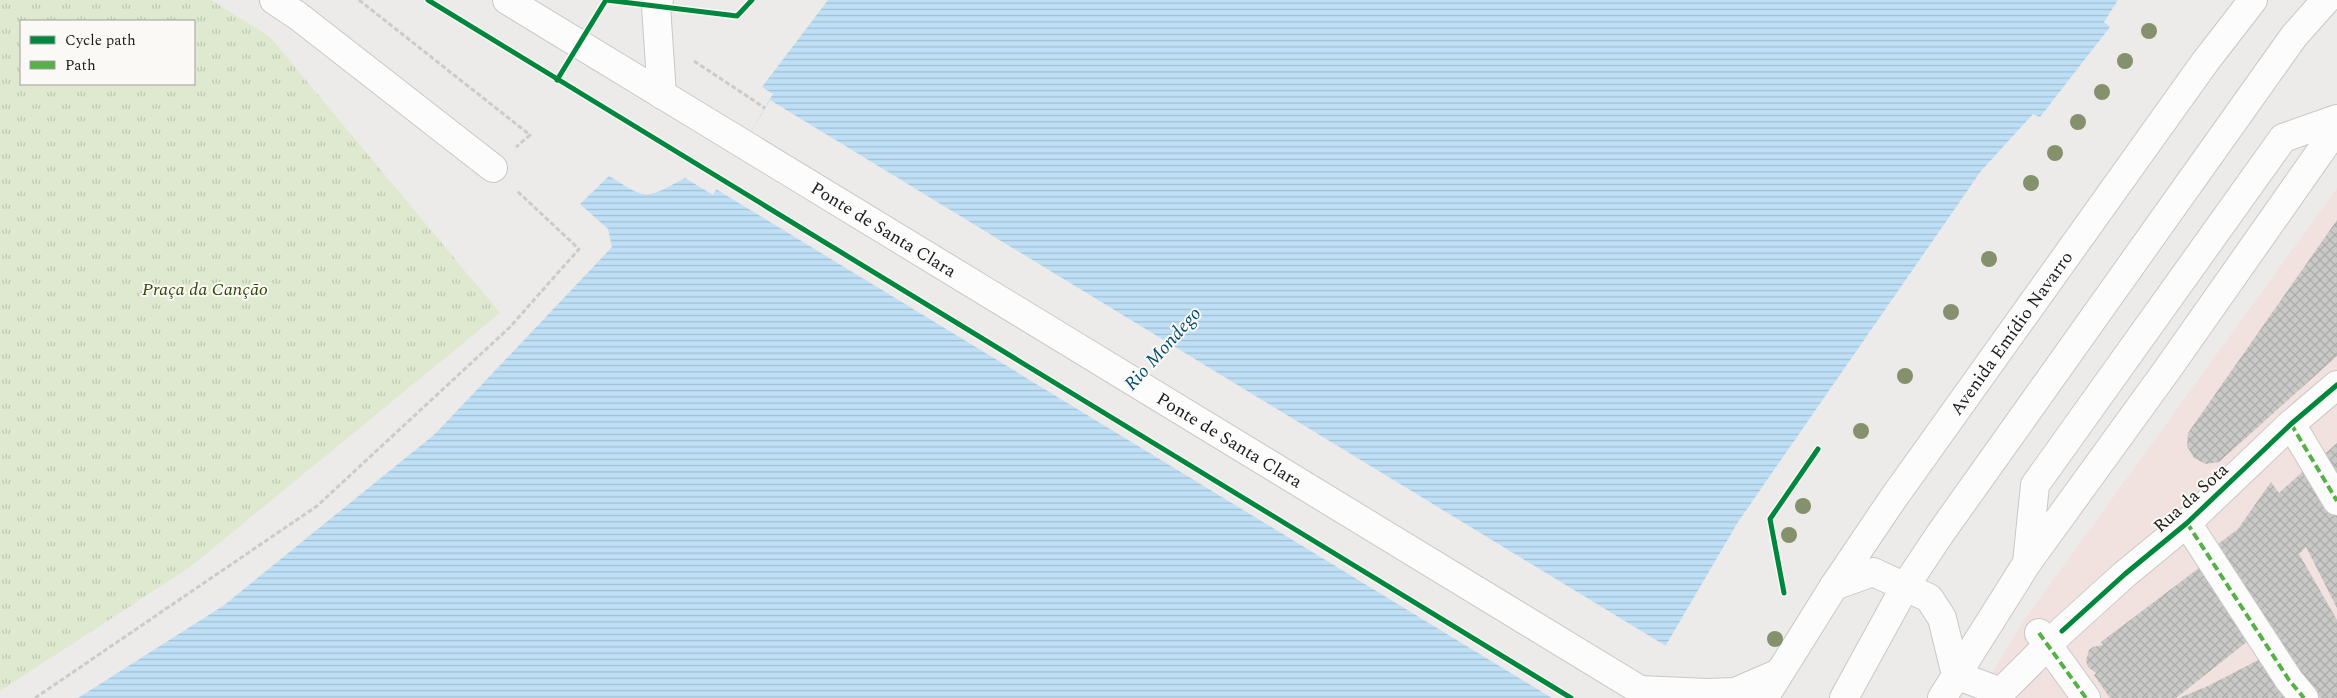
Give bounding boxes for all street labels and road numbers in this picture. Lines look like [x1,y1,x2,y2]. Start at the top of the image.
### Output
street label: Ponte de Santa Clara [806,175,962,284]
street label: Avenida Emídio Navarro [1943,245,2079,421]
street label: Ponte de Santa Clara [1151,385,1308,495]
street label: Rua da Sota [2147,457,2235,539]

